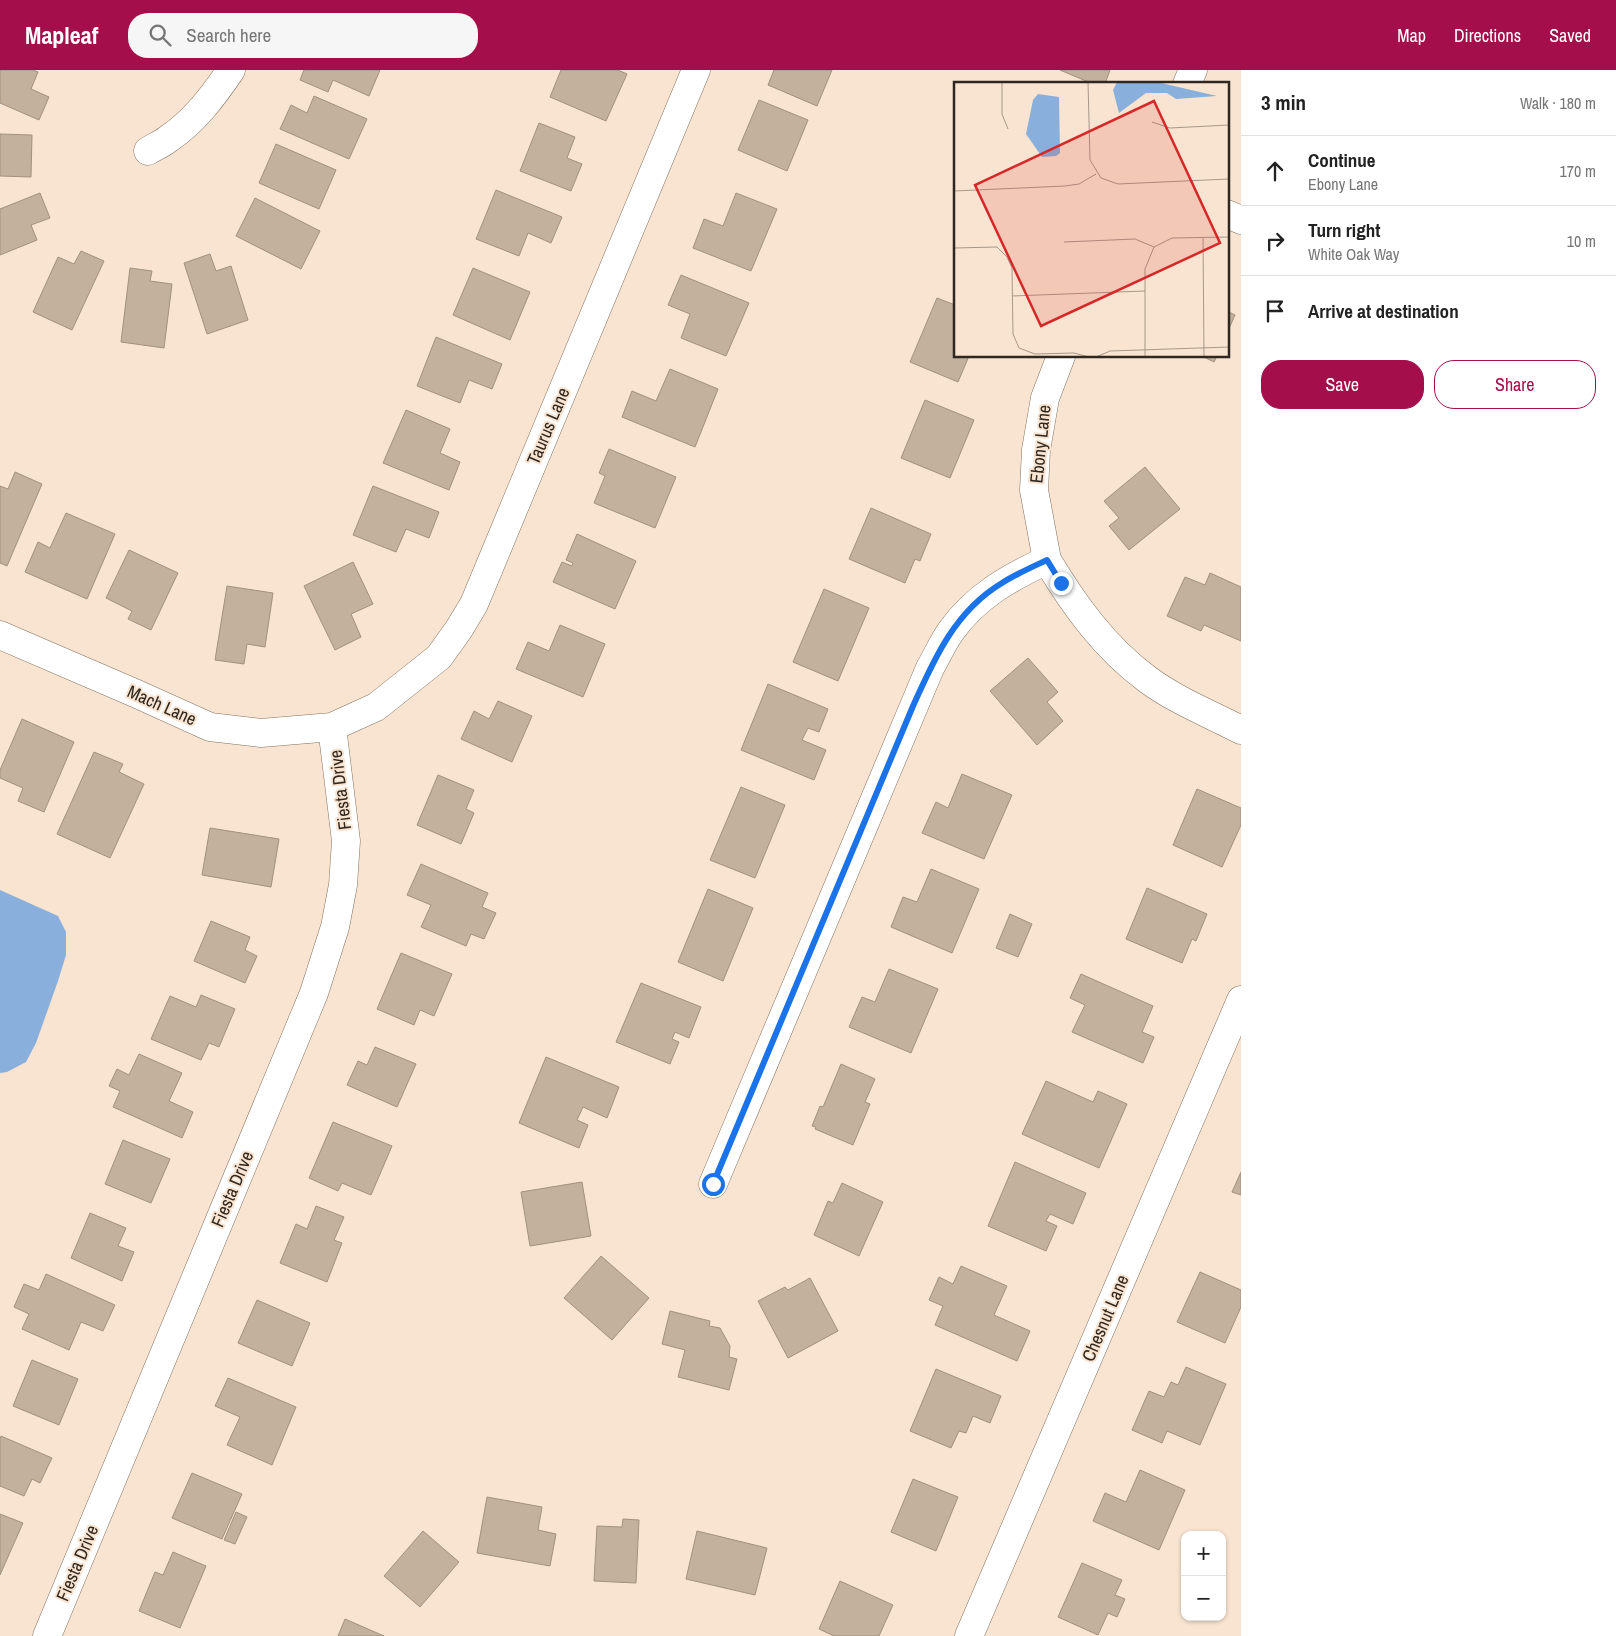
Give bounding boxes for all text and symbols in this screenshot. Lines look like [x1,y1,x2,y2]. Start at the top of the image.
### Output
search box [128,13,478,58]
text: Mapleaf [25,19,98,51]
icon: search [146,21,174,49]
text: Search here [186,22,271,48]
text: Map [1397,23,1426,48]
text: Directions [1454,23,1521,48]
text: Saved [1549,23,1591,48]
inset map [954,82,1228,358]
text: 3 min [1261,88,1306,117]
text: Walk · 180 m [1520,92,1596,114]
text: Continue [1308,147,1376,173]
icon: ahead [1261,157,1289,185]
text: 170 m [1560,160,1596,182]
text: Ebony Lane [1308,173,1378,195]
text: Turn right [1308,217,1380,243]
icon: right [1261,227,1289,255]
text: 10 m [1567,230,1596,252]
text: White Oak Way [1308,243,1399,265]
icon: arrive [1261,297,1289,325]
text: Arrive at destination [1308,298,1459,324]
button: Save [1261,360,1424,409]
button: Share [1434,360,1596,409]
street label: Taurus Lane [521,384,575,468]
street label: Ebony Lane [1023,404,1057,484]
route end [1050,572,1073,595]
street label: Mach Lane [124,679,200,731]
street label: Fiesta Drive [323,749,357,831]
street label: Fiesta Drive [205,1147,259,1231]
route start [702,1173,725,1196]
street label: Chesnut Lane [1076,1271,1134,1365]
street label: Fiesta Drive [50,1521,104,1605]
map controls [1181,1531,1226,1621]
button: + [1181,1531,1226,1576]
button: − [1181,1576,1226,1621]

